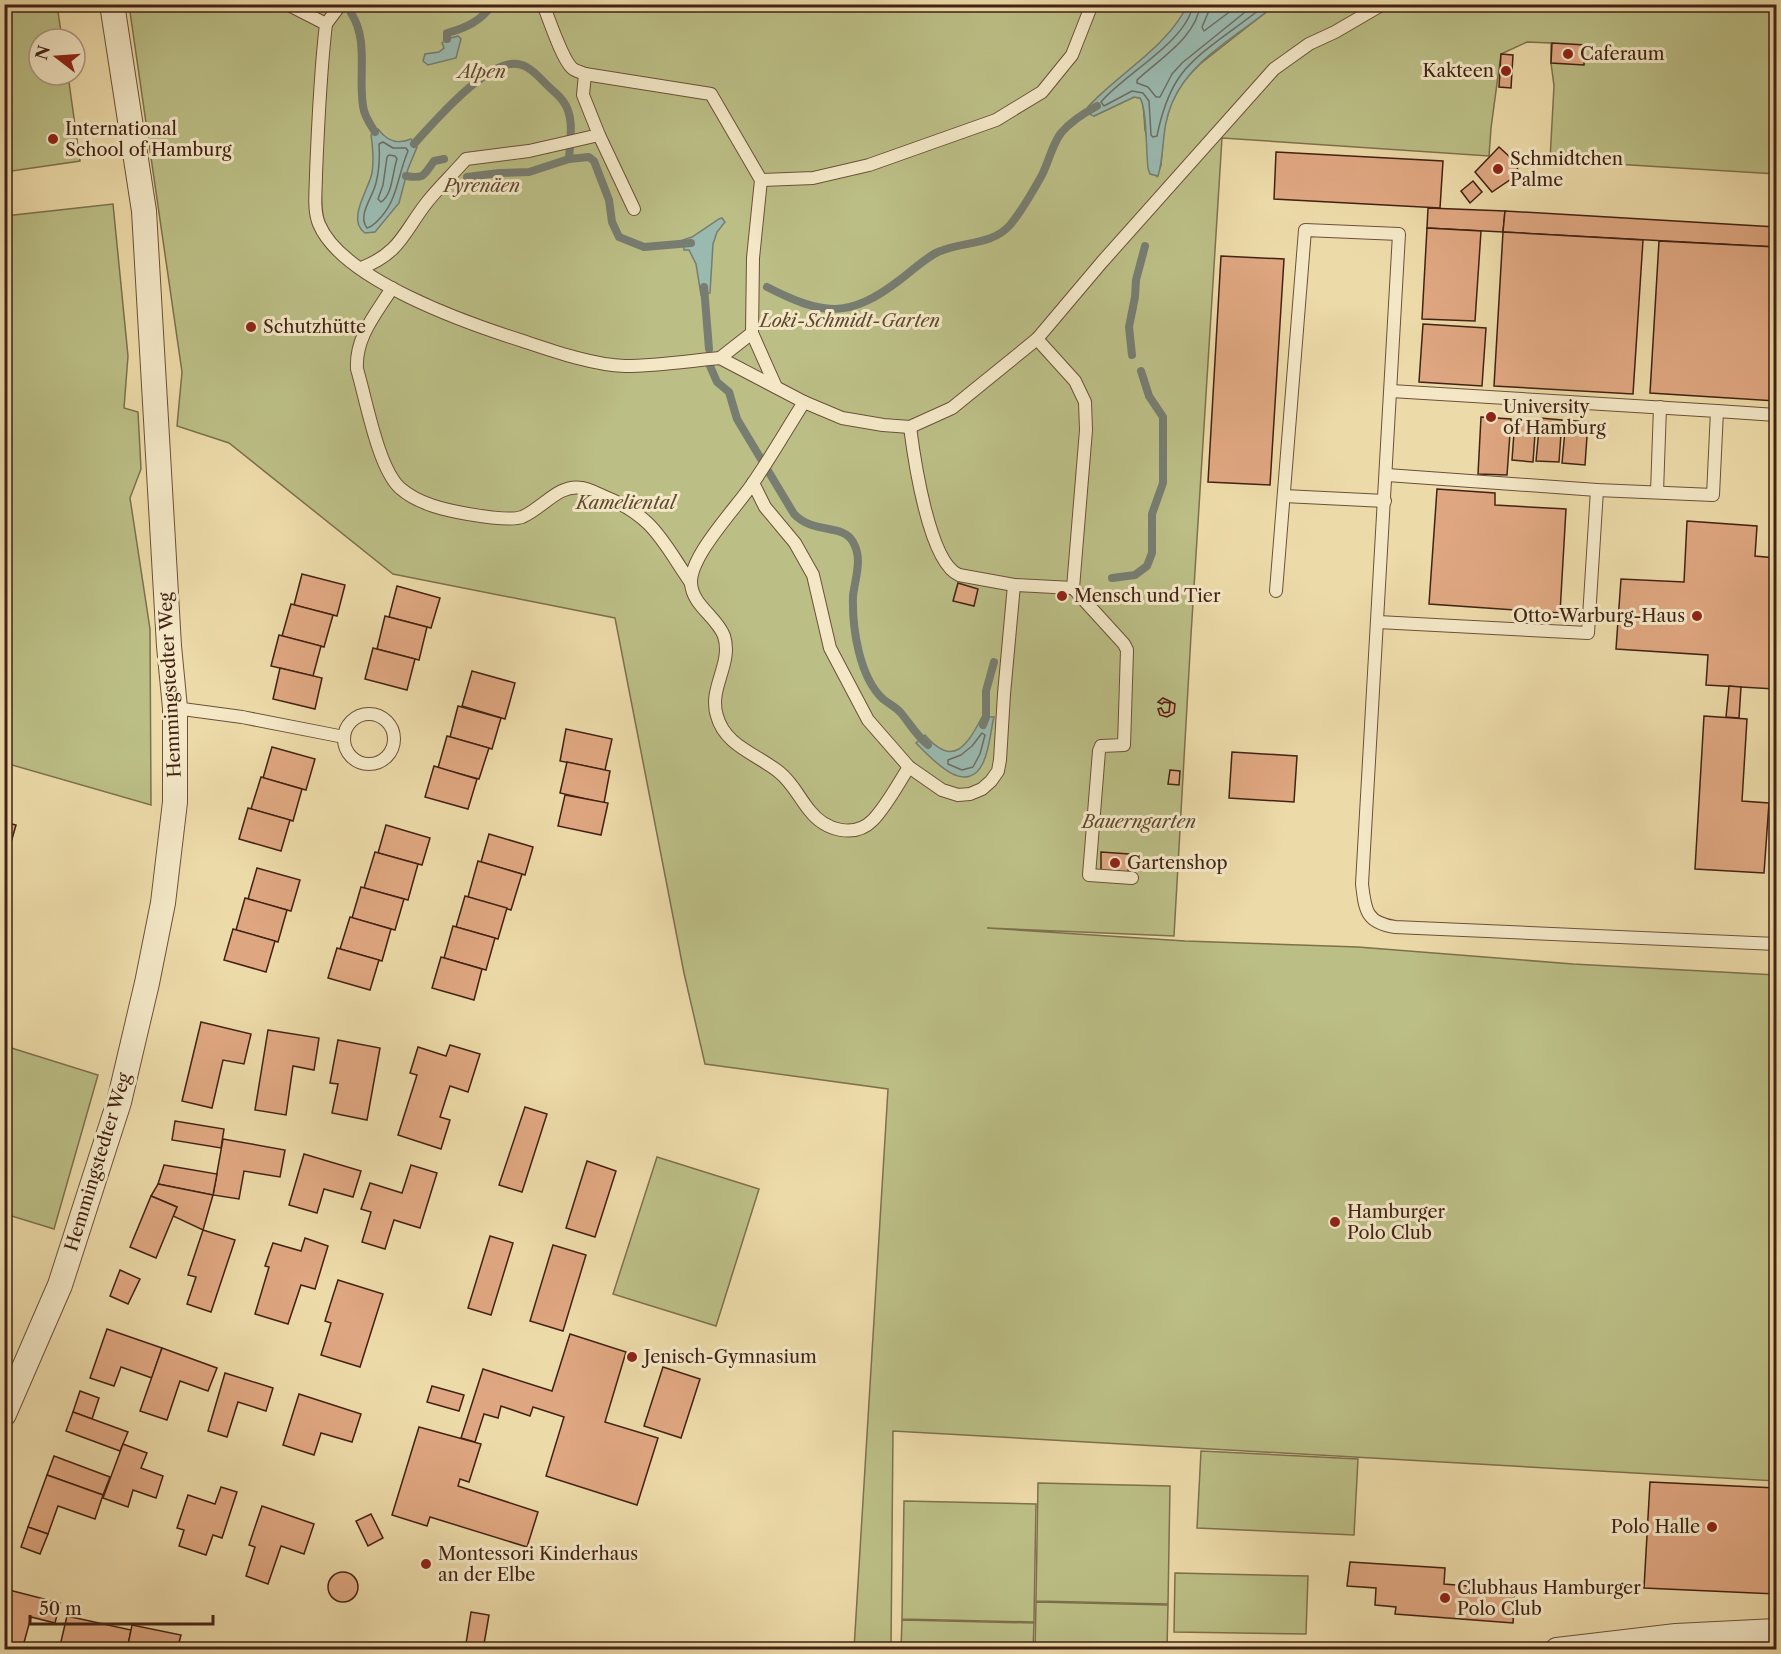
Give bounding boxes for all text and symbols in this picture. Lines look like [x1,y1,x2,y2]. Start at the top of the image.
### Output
north arrow [27,27,87,87]
text: N [31,43,54,62]
place label: Caferaum [1580,43,1665,65]
marker: Caferaum [1561,47,1575,61]
place label: Kakteen [1422,60,1494,82]
park label: Alpen [455,61,506,83]
marker: Kakteen [1499,64,1513,78]
place label: International School of Hamburg [65,118,232,161]
marker: International School of Hamburg [46,132,60,146]
place label: Schmidtchen Palme [1510,148,1623,191]
marker: Schmidtchen Palme [1491,162,1505,176]
park label: Pyrenäen [442,175,520,197]
park label: Loki-Schmidt-Garten [758,310,940,332]
place label: Schutzhütte [263,316,366,338]
marker: Schutzhütte [244,320,258,334]
place label: University of Hamburg [1503,396,1606,439]
marker: University of Hamburg [1484,410,1498,424]
park label: Kameliental [574,492,678,514]
place label: Mensch und Tier [1074,585,1221,607]
marker: Mensch und Tier [1055,589,1069,603]
street label: Hemmingstedter Weg [154,591,186,778]
place label: Otto-Warburg-Haus [1513,605,1685,627]
marker: Otto-Warburg-Haus [1690,609,1704,623]
park label: Bauerngarten [1080,811,1196,833]
place label: Gartenshop [1127,852,1228,874]
marker: Gartenshop [1108,856,1122,870]
street label: Hemmingstedter Weg [60,1070,136,1254]
place label: Hamburger Polo Club [1347,1201,1445,1244]
marker: Hamburger Polo Club [1328,1215,1342,1229]
place label: Jenisch-Gymnasium [641,1346,817,1368]
marker: Jenisch-Gymnasium [625,1350,639,1364]
place label: Polo Halle [1611,1516,1700,1538]
marker: Polo Halle [1705,1520,1719,1534]
place label: Montessori Kinderhaus an der Elbe [438,1543,638,1586]
marker: Montessori Kinderhaus an der Elbe [419,1557,433,1571]
place label: Clubhaus Hamburger Polo Club [1457,1577,1641,1620]
scale bar [30,1588,213,1626]
marker: Clubhaus Hamburger Polo Club [1438,1591,1452,1605]
text: 50 m [39,1598,82,1620]

